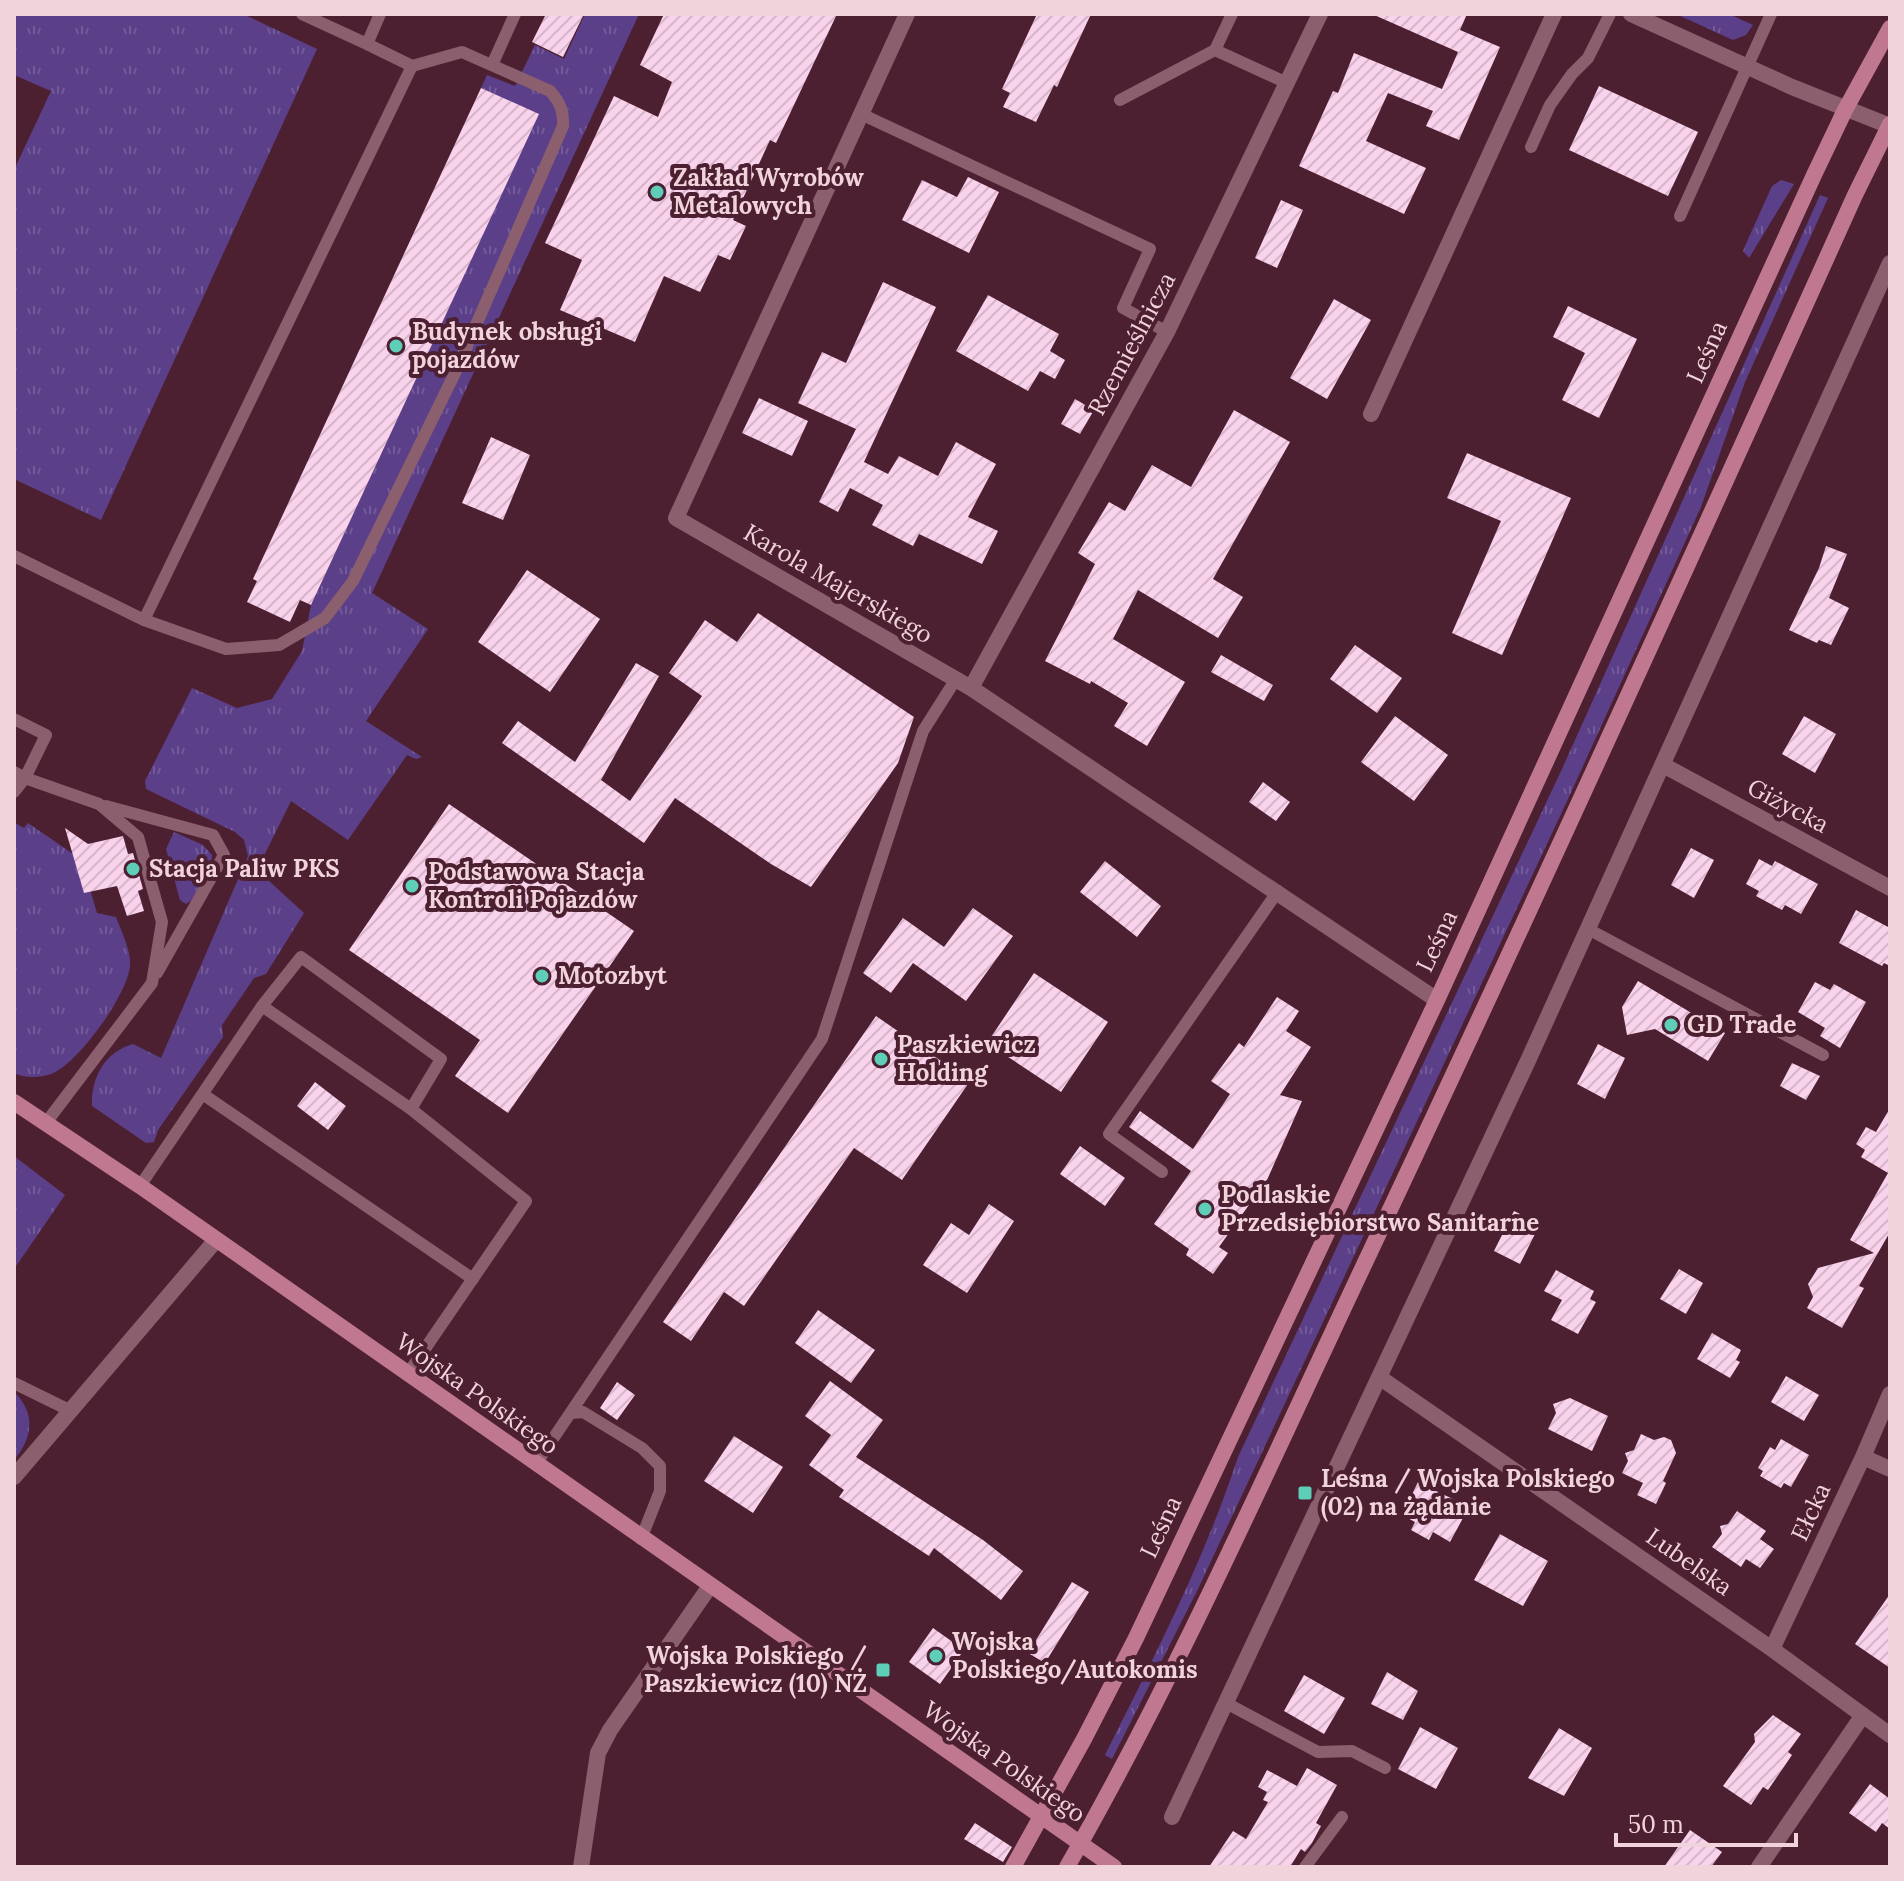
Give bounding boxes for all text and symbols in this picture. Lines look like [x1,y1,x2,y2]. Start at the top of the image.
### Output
place label: Zakład Wyrobów Metalowych [673,162,864,221]
marker: Zakład Wyrobów Metalowych [648,183,666,201]
street label: Rzemieślnicza [1081,267,1182,421]
place label: Budynek obsługi pojazdów [412,316,602,375]
street label: Leśna [1679,316,1734,388]
marker: Budynek obsługi pojazdów [387,337,405,355]
street label: Karola Majerskiego [738,517,938,650]
street label: Giżycka [1742,771,1834,840]
place label: Stacja Paliw PKS [149,853,340,884]
place label: Podstawowa Stacja Kontroli Pojazdów [428,856,645,915]
marker: Stacja Paliw PKS [124,860,142,878]
marker: Podstawowa Stacja Kontroli Pojazdów [403,877,421,895]
street label: Leśna [1409,905,1464,977]
place label: Motozbyt [558,960,668,991]
marker: Motozbyt [533,967,551,985]
place label: GD Trade [1687,1009,1796,1040]
marker: GD Trade [1662,1016,1680,1034]
place label: Paszkiewicz Holding [897,1029,1036,1088]
marker: Paszkiewicz Holding [872,1050,890,1068]
place label: Podlaskie Przedsiębiorstwo Sanitarne [1221,1179,1539,1238]
marker: Podlaskie Przedsiębiorstwo Sanitarne [1196,1200,1214,1218]
street label: Wojska Polskiego [390,1326,565,1461]
place label: Leśna / Wojska Polskiego (02) na żądanie [1321,1463,1615,1522]
street label: Ełcka [1784,1478,1837,1546]
marker: Leśna / Wojska Polskiego (02) na żądanie [1296,1484,1314,1502]
street label: Leśna [1133,1491,1188,1563]
street label: Lubelska [1640,1521,1738,1602]
place label: Wojska Polskiego/Autokomis [952,1626,1198,1685]
place label: Wojska Polskiego / Paszkiewicz (10) NŻ [644,1640,867,1699]
marker: Wojska Polskiego/Autokomis [927,1647,945,1665]
marker: Wojska Polskiego / Paszkiewicz (10) NŻ [874,1661,892,1679]
street label: Wojska Polskiego [917,1694,1092,1829]
scale bar [1616,1797,1796,1847]
text: 50 m [1628,1809,1684,1840]

